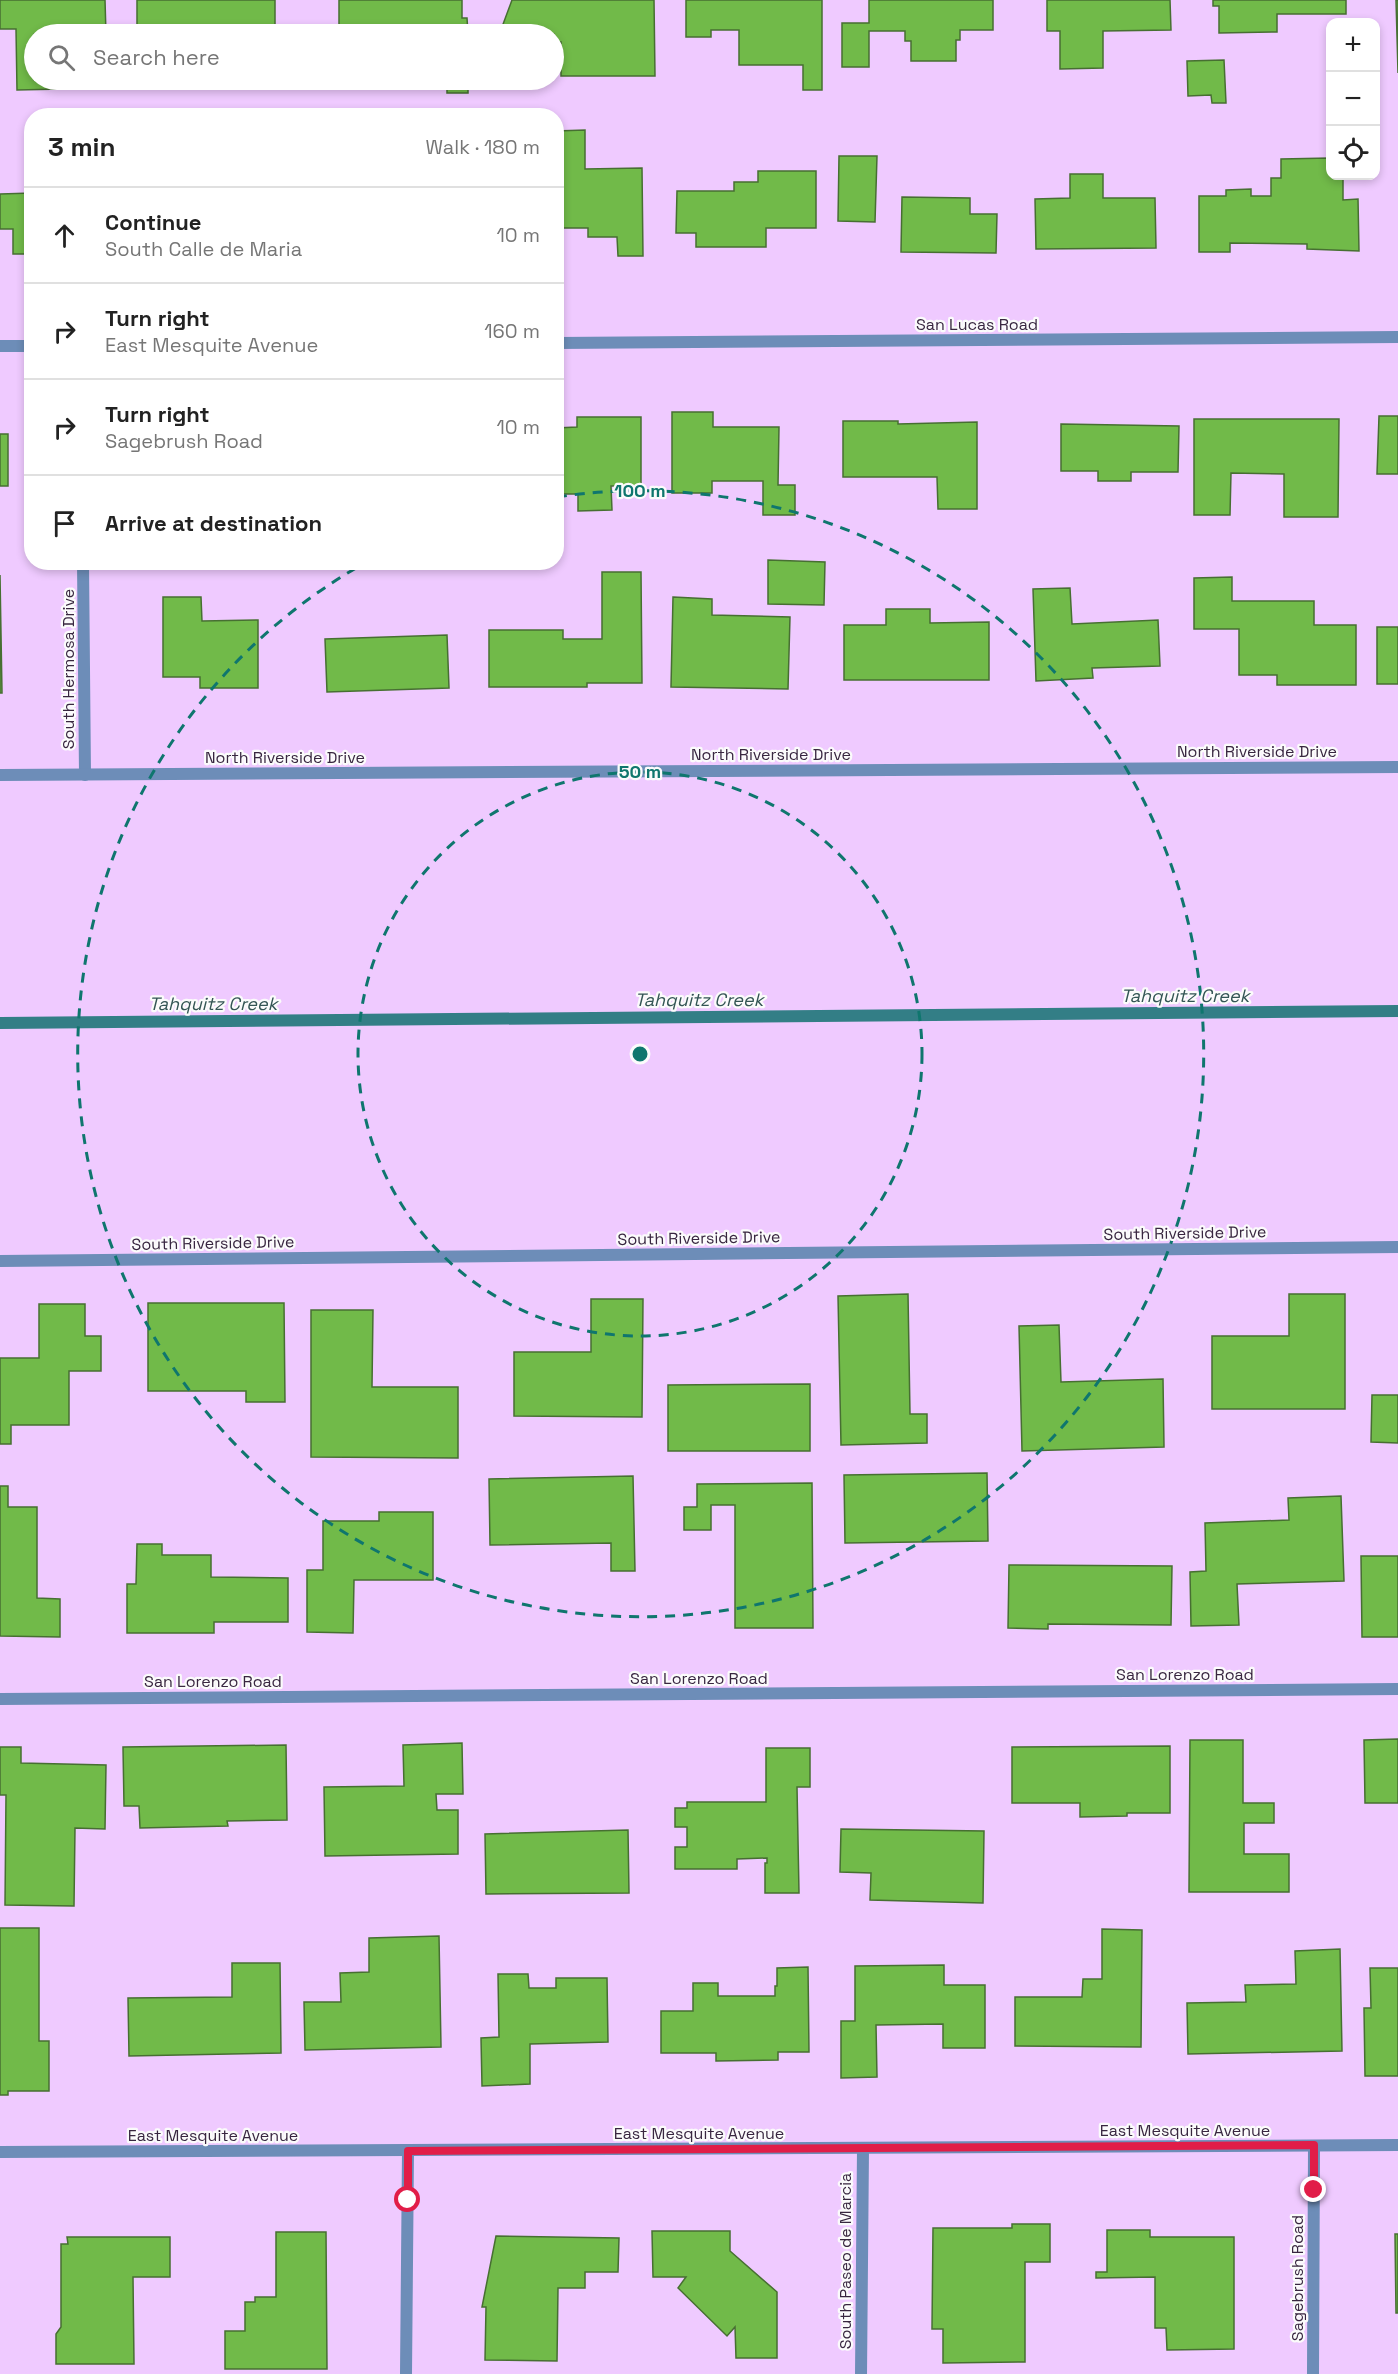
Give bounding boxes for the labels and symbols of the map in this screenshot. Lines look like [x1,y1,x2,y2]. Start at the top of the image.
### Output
street label: San Lucas Road [916,314,1038,335]
text: 100 m [614,479,666,502]
street label: South Hermosa Drive [58,589,79,749]
street label: North Riverside Drive [1177,741,1337,762]
street label: North Riverside Drive [691,744,851,765]
street label: North Riverside Drive [205,747,365,768]
text: 50 m [619,760,661,783]
water label: Tahquitz Creek [1121,984,1252,1007]
water label: Tahquitz Creek [635,988,766,1011]
water label: Tahquitz Creek [149,992,280,1015]
centre of rings [630,1044,650,1064]
street label: South Riverside Drive [1103,1221,1267,1245]
street label: South Riverside Drive [617,1226,781,1250]
street label: South Riverside Drive [131,1231,295,1255]
street label: San Lorenzo Road [1116,1664,1254,1685]
street label: San Lorenzo Road [630,1668,768,1689]
street label: San Lorenzo Road [144,1671,282,1692]
street label: East Mesquite Avenue [1100,2120,1270,2141]
street label: East Mesquite Avenue [614,2123,784,2144]
street label: East Mesquite Avenue [128,2125,298,2146]
street label: South Paseo de Marcia [835,2173,856,2349]
route end [1300,2176,1326,2202]
route start [394,2186,420,2212]
street label: Sagebrush Road [1287,2215,1308,2341]

